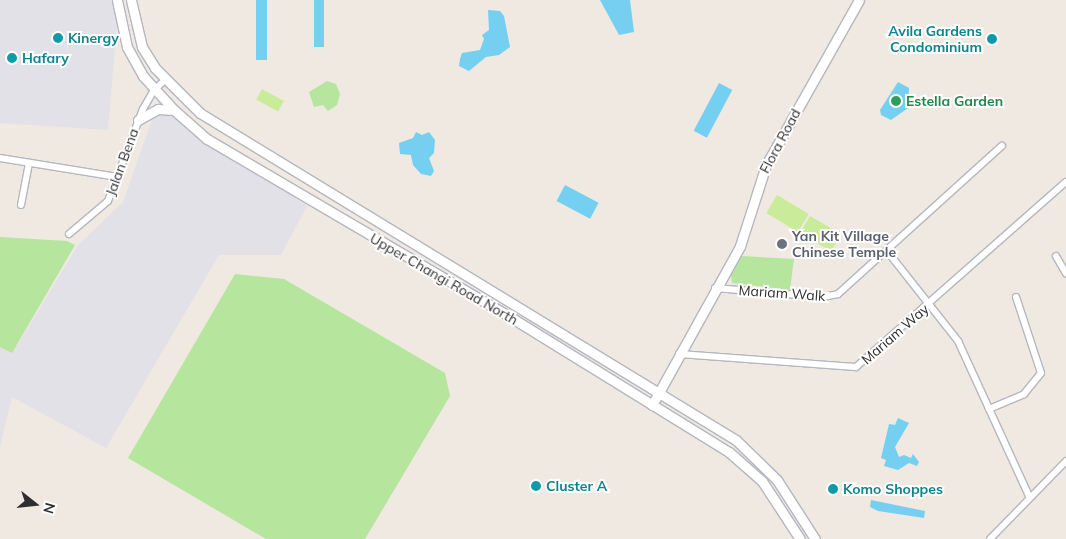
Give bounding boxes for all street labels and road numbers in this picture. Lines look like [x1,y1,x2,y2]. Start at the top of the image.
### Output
street label: Flora Road [756,106,804,176]
street label: Jalan Bena [102,126,142,198]
street label: Upper Changi Road North [367,230,521,328]
street label: Mariam Walk [738,282,826,304]
street label: Mariam Way [858,300,932,368]

